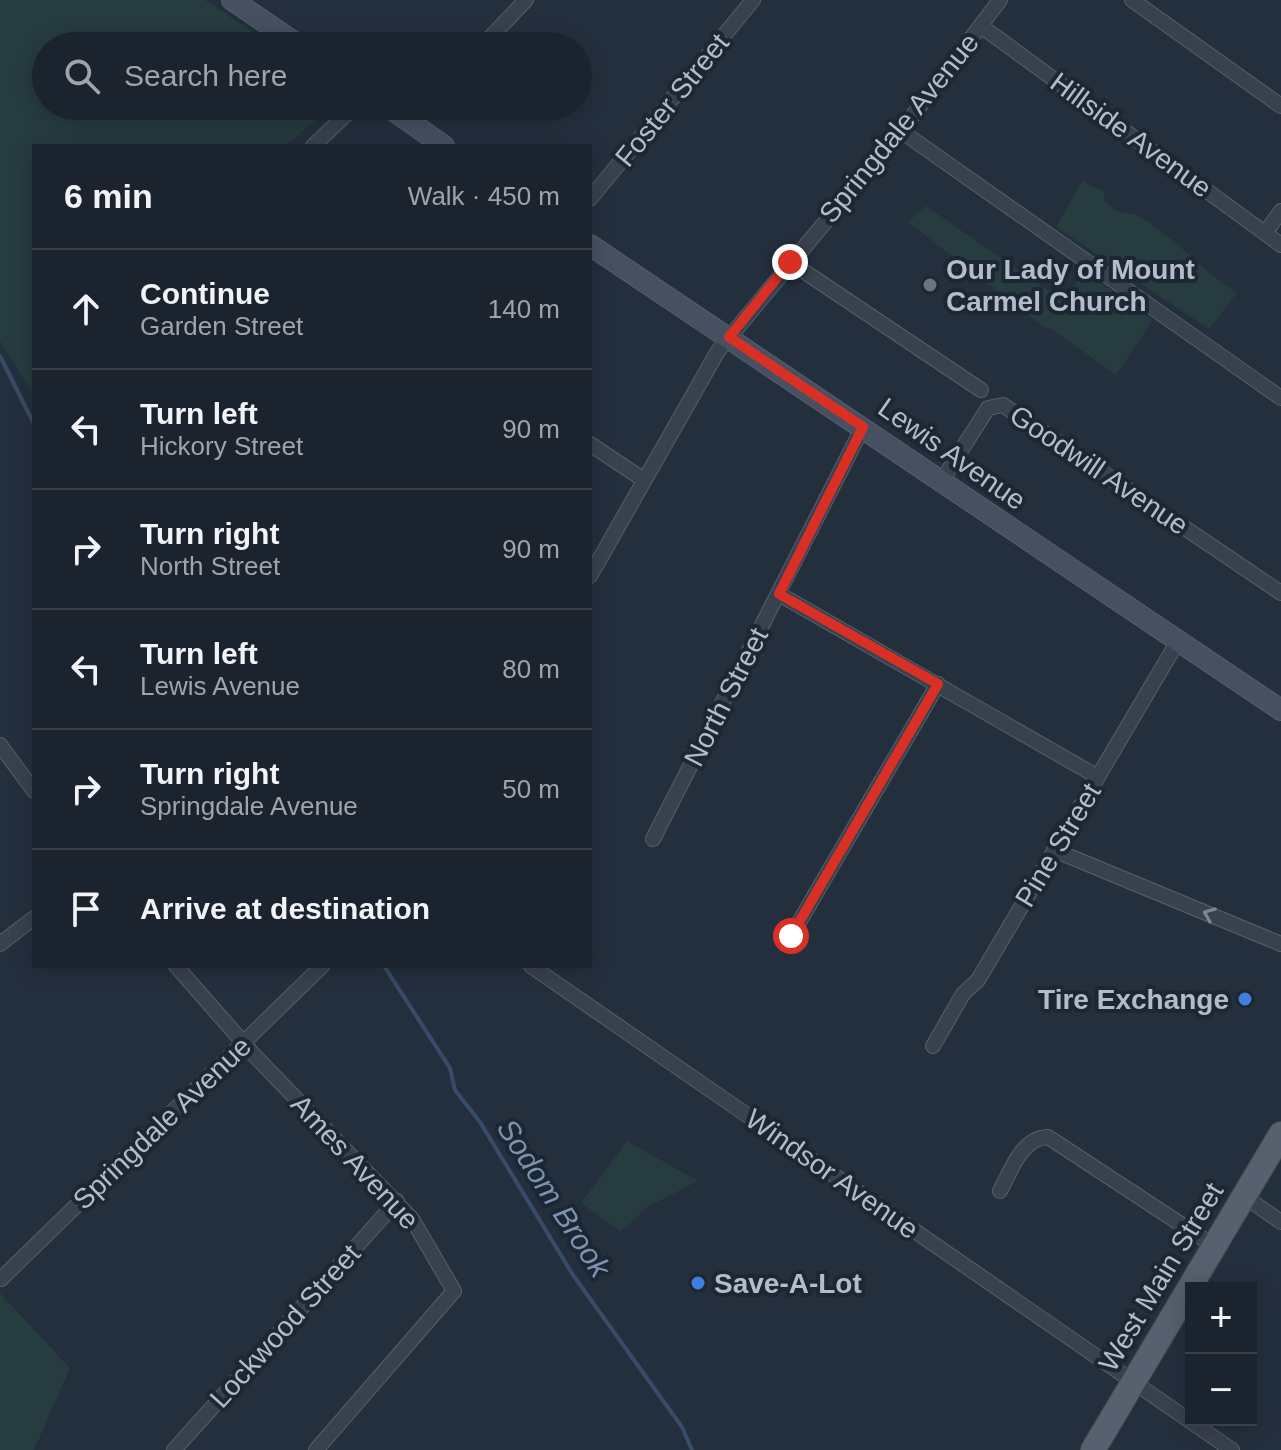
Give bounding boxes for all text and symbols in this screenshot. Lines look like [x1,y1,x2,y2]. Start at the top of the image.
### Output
street label: Foster Street [609,27,735,173]
street label: Springdale Avenue [813,27,985,229]
search box [32,32,592,120]
icon: search [60,54,104,98]
text: Search here [124,59,287,92]
street label: Hillside Avenue [1045,66,1217,204]
text: 6 min [64,177,153,215]
text: Walk · 450 m [408,181,560,211]
route end [772,244,808,280]
place label: Our Lady of Mount Carmel Church [946,254,1195,317]
marker: Our Lady of Mount Carmel Church [921,276,939,294]
text: Continue [140,277,270,310]
icon: ahead [64,287,108,331]
text: 140 m [488,294,560,324]
text: Garden Street [140,311,303,341]
street label: Lewis Avenue [873,392,1031,516]
text: Turn left [140,397,258,430]
street label: Goodwill Avenue [1004,399,1194,541]
icon: left [64,407,108,451]
text: 90 m [502,414,560,444]
text: Hickory Street [140,431,303,461]
text: Turn right [140,517,279,550]
icon: right [64,527,108,571]
text: 90 m [502,534,560,564]
text: North Street [140,551,280,581]
street label: North Street [678,623,774,771]
text: Turn left [140,637,258,670]
icon: left [64,647,108,691]
text: 80 m [502,654,560,684]
text: Lewis Avenue [140,671,300,701]
text: Turn right [140,757,279,790]
icon: right [64,767,108,811]
text: 50 m [502,774,560,804]
street label: Pine Street [1009,777,1107,912]
text: Springdale Avenue [140,791,358,821]
icon: arrive [64,887,108,931]
text: Arrive at destination [140,892,430,925]
one-way arrow [1203,907,1217,924]
route start [773,918,809,954]
place label: Tire Exchange [1038,984,1229,1015]
marker: Tire Exchange [1236,990,1254,1008]
street label: Springdale Avenue [67,1030,257,1216]
street label: Ames Avenue [285,1088,425,1236]
street label: Windsor Avenue [740,1103,924,1245]
water label: Sodom Brook [491,1113,618,1285]
street label: West Main Street [1093,1177,1230,1377]
street label: Lockwood Street [204,1238,366,1414]
place label: Save-A-Lot [714,1268,862,1299]
marker: Save-A-Lot [689,1274,707,1292]
map controls [1185,1282,1257,1426]
button: + [1185,1282,1257,1354]
button: − [1185,1354,1257,1426]

